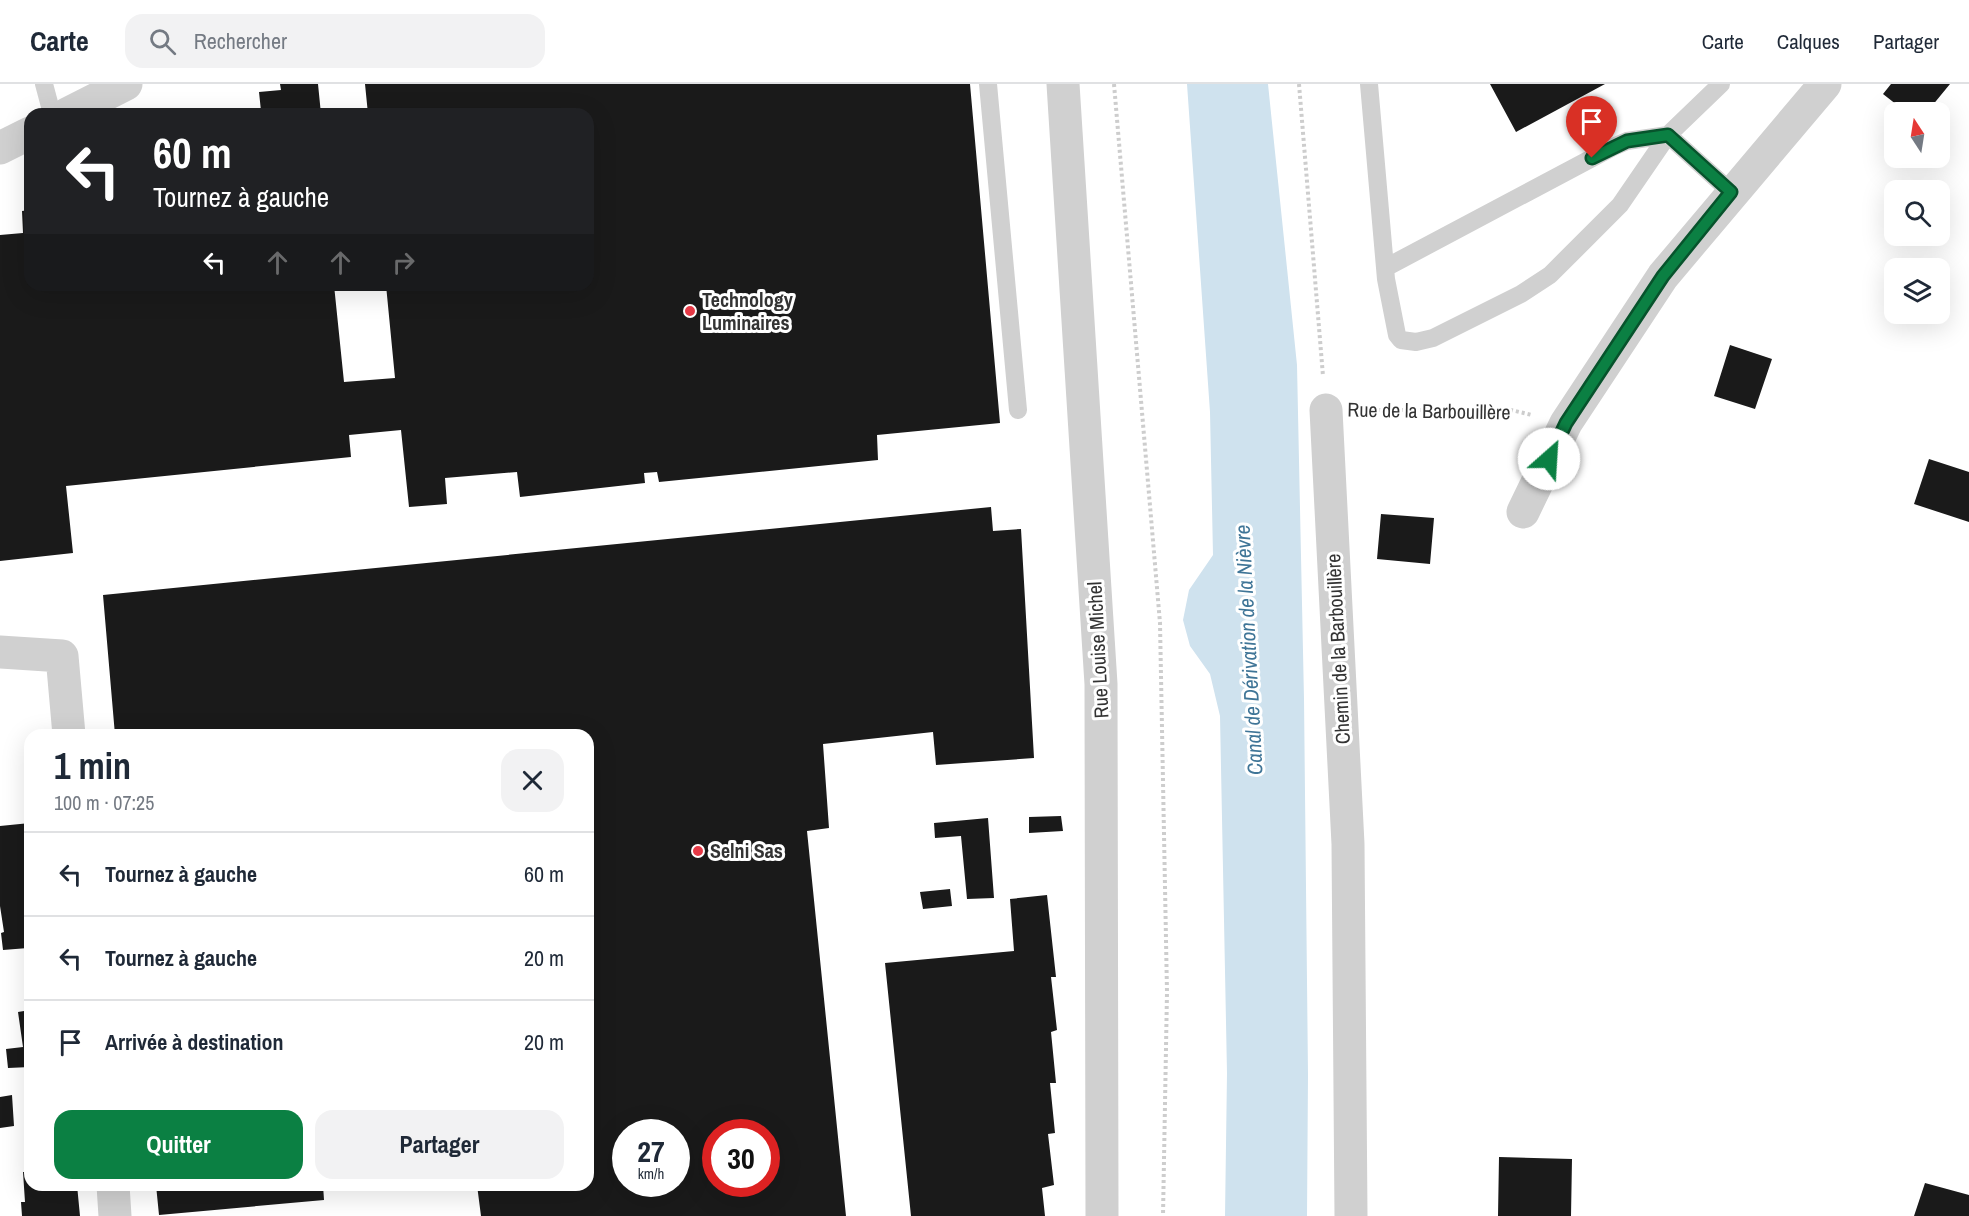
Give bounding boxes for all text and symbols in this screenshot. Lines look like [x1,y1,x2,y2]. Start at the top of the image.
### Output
search box [125,14,545,68]
text: Carte [30,22,89,60]
icon: search [146,25,179,58]
text: Rechercher [194,26,287,56]
text: Carte [1702,27,1744,56]
text: Calques [1777,27,1840,56]
text: Partager [1873,27,1939,56]
pin [1566,96,1617,158]
north arrow [1884,102,1950,168]
map controls [1884,102,1950,324]
icon: arrive [1575,105,1608,138]
text: 60 m [153,125,232,181]
icon: left [54,132,132,210]
text: Tournez à gauche [153,179,329,215]
button: search [1884,180,1950,246]
icon: left [198,246,231,279]
icon: ahead [261,246,294,279]
icon: ahead [324,246,357,279]
icon: right [387,246,420,279]
button: layers [1884,258,1950,324]
place label: Technology Luminaires [702,286,794,336]
marker: Technology Luminaires [683,304,697,318]
street label: Rue de la Barbouillère [1347,396,1511,425]
position arrow [1517,427,1581,491]
water label: Canal de Dérivation de la Nièvre [1227,524,1270,776]
street label: Chemin de la Barbouillère [1319,553,1356,745]
street label: Rue Louise Michel [1080,581,1115,719]
text: 1 min [54,742,131,790]
button: close [501,749,564,812]
text: 100 m · 07:25 [54,789,154,816]
place label: Selni Sas [710,837,783,864]
marker: Selni Sas [691,844,705,858]
icon: left [54,858,87,891]
text: Tournez à gauche [105,859,257,889]
text: 60 m [524,859,564,889]
icon: left [54,942,87,975]
text: Tournez à gauche [105,943,257,973]
text: 20 m [524,943,564,973]
icon: arrive [54,1026,87,1059]
text: Arrivée à destination [105,1027,283,1057]
text: 20 m [524,1027,564,1057]
button: Quitter [54,1110,303,1179]
button: Partager [315,1110,564,1179]
speed limit sign: 30 [702,1119,780,1197]
text: 27 [637,1131,665,1171]
text: km/h [638,1163,664,1184]

